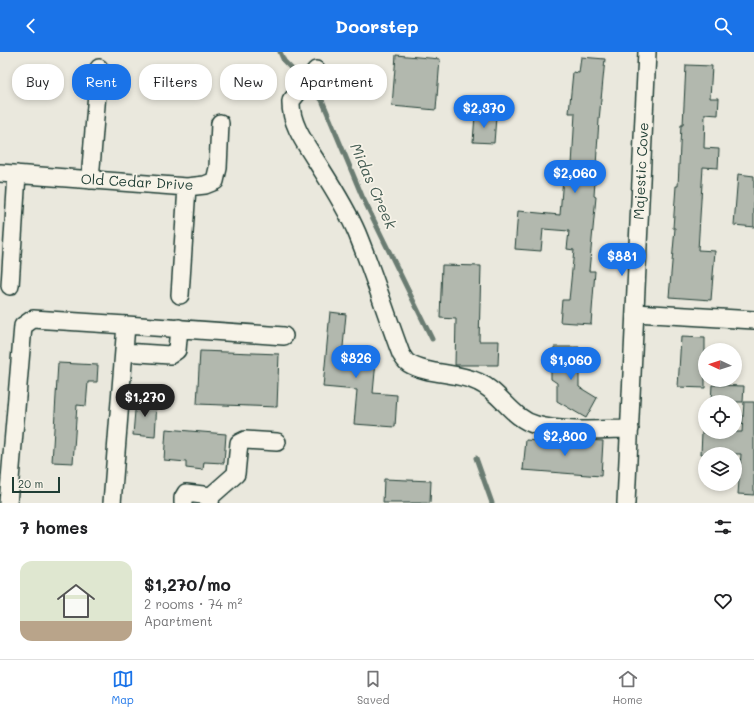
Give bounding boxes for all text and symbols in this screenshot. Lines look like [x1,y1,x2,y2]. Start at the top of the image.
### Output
text: Doorstep [335,14,419,38]
icon: back [20,15,42,37]
icon: search [712,15,734,37]
chip: Buy [12,64,64,100]
chip: Rent [72,64,131,100]
chip: Filters [139,64,212,100]
chip: New [220,64,277,100]
chip: Apartment [285,64,387,100]
pin: $2,370 [451,95,517,129]
text: $2,370 [463,99,505,116]
street label: Majestic Cove [628,122,653,220]
water label: Midas Creek [346,139,402,233]
pin: $2,060 [542,160,608,194]
text: $2,060 [553,164,597,181]
street label: Old Cedar Drive [80,169,194,194]
pin: $881 [598,243,646,277]
text: $881 [607,247,637,264]
north arrow [698,343,742,387]
map controls [698,343,742,491]
pin: $826 [332,345,380,379]
pin: $1,060 [538,347,604,381]
text: $826 [340,349,372,366]
text: $1,060 [550,351,592,368]
pin: $1,270 [112,384,178,418]
text: $1,270 [125,388,165,405]
button: locate [698,395,742,439]
pin: $2,800 [532,423,598,457]
text: $2,800 [543,427,587,444]
button: layers [698,447,742,491]
scale bar [12,475,60,494]
text: 20 m [18,476,43,491]
text: 7 homes [20,516,88,538]
icon: filters [712,516,734,538]
text: $1,270/mo [144,573,231,595]
icon: home [52,577,100,625]
icon: heart [712,590,734,612]
text: 2 rooms · 74 m² [144,595,242,612]
text: Apartment [144,612,213,629]
tab: Map [111,668,134,707]
tab: Saved [357,668,390,707]
tab: Home [613,668,642,707]

